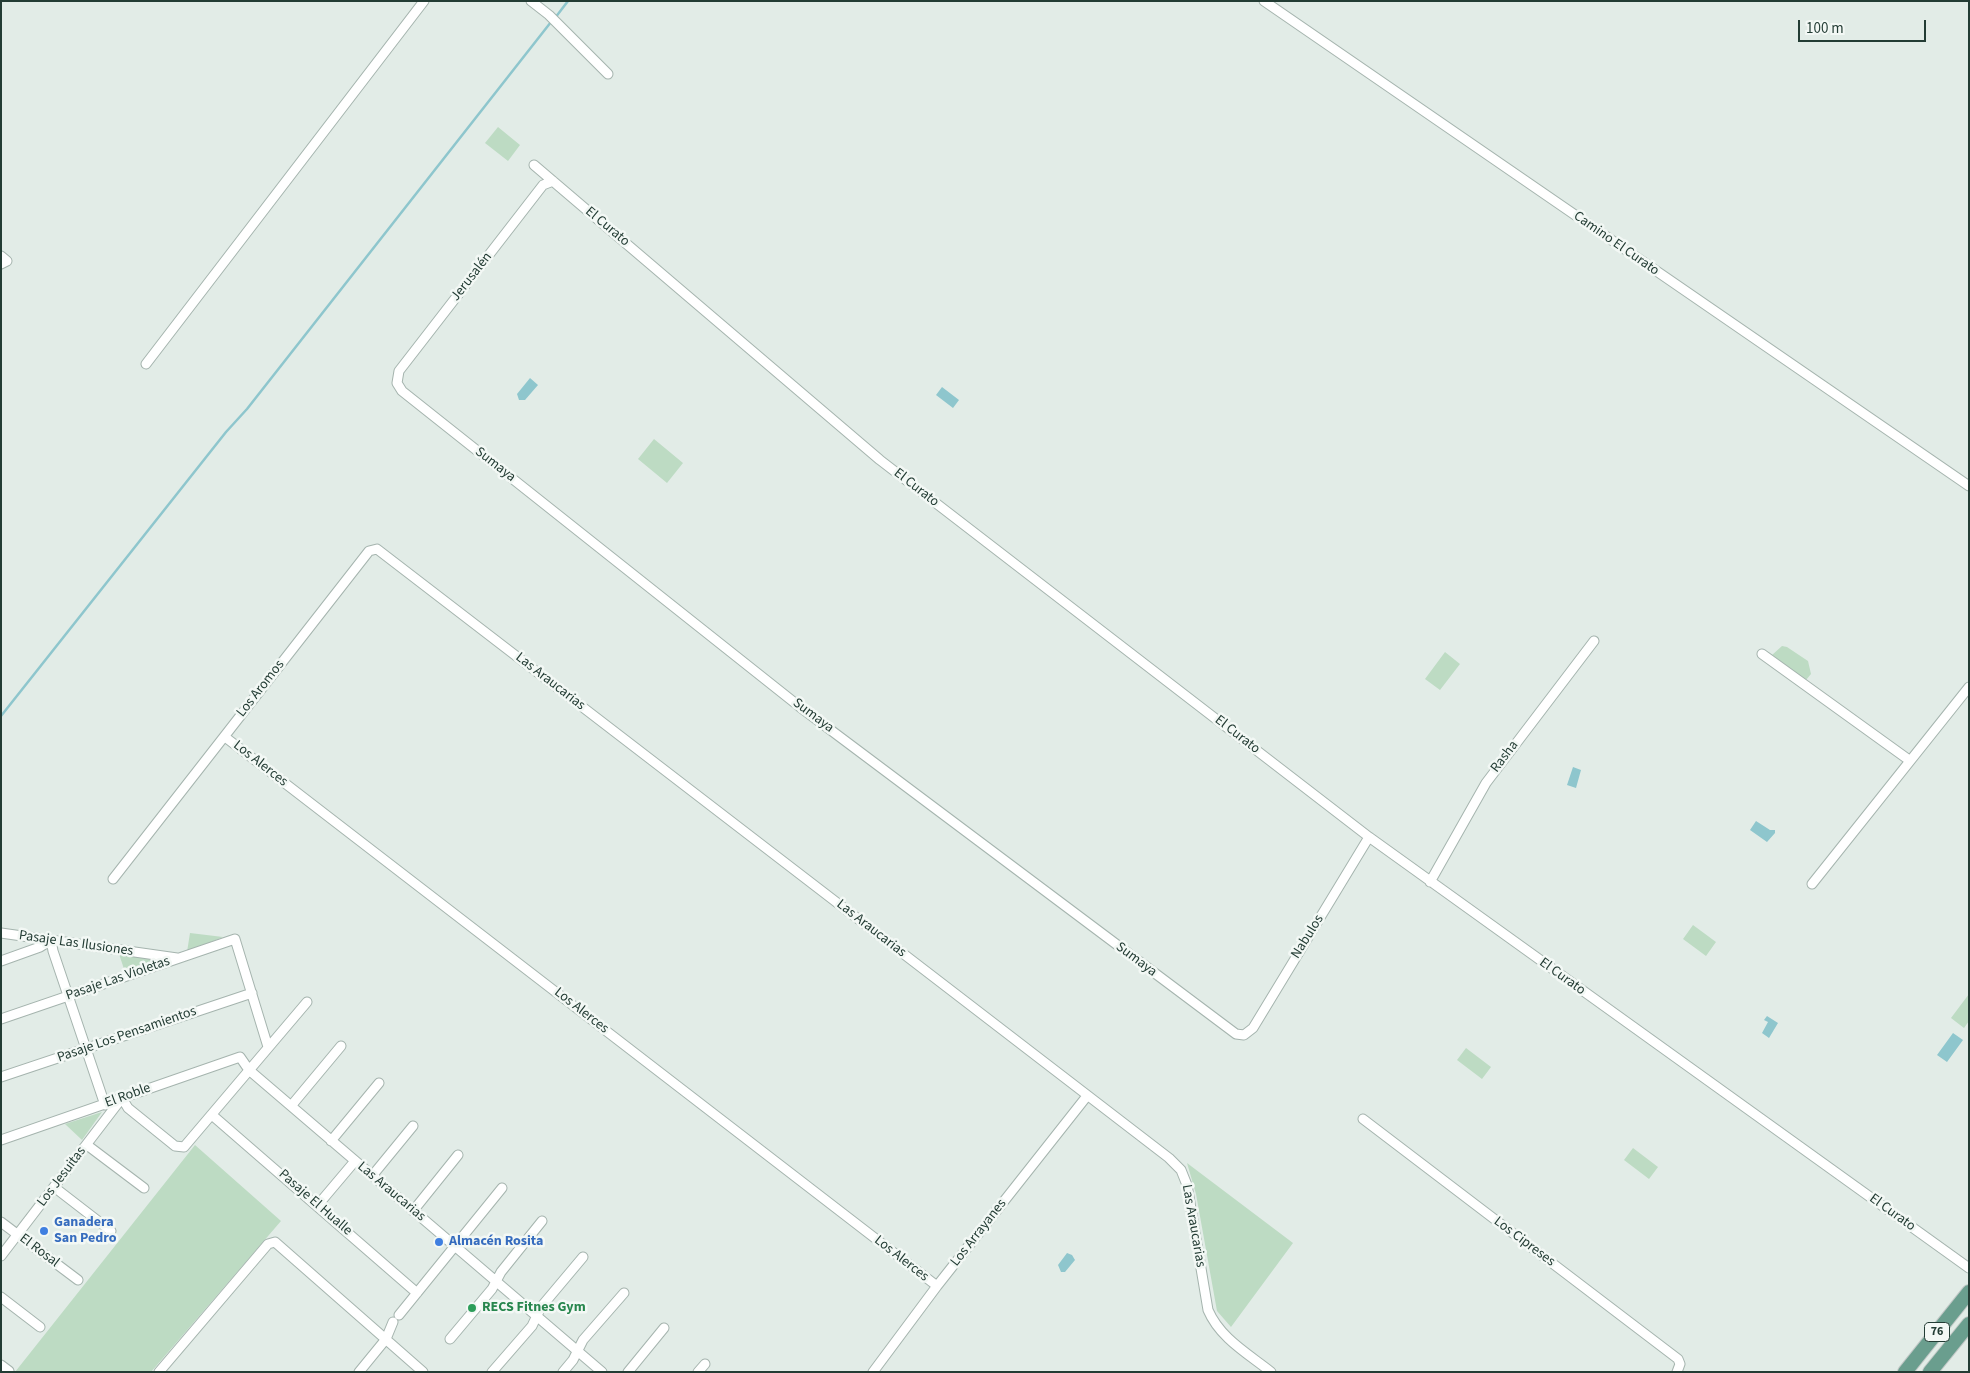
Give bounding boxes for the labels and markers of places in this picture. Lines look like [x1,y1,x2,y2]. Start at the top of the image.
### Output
place label: Ganadera San Pedro [54,1215,116,1248]
marker: Ganadera San Pedro [38,1225,50,1237]
place label: Almacén Rosita [449,1234,543,1250]
marker: Almacén Rosita [433,1236,445,1248]
place label: RECS Fitnes Gym [482,1300,586,1316]
marker: RECS Fitnes Gym [466,1302,478,1314]

